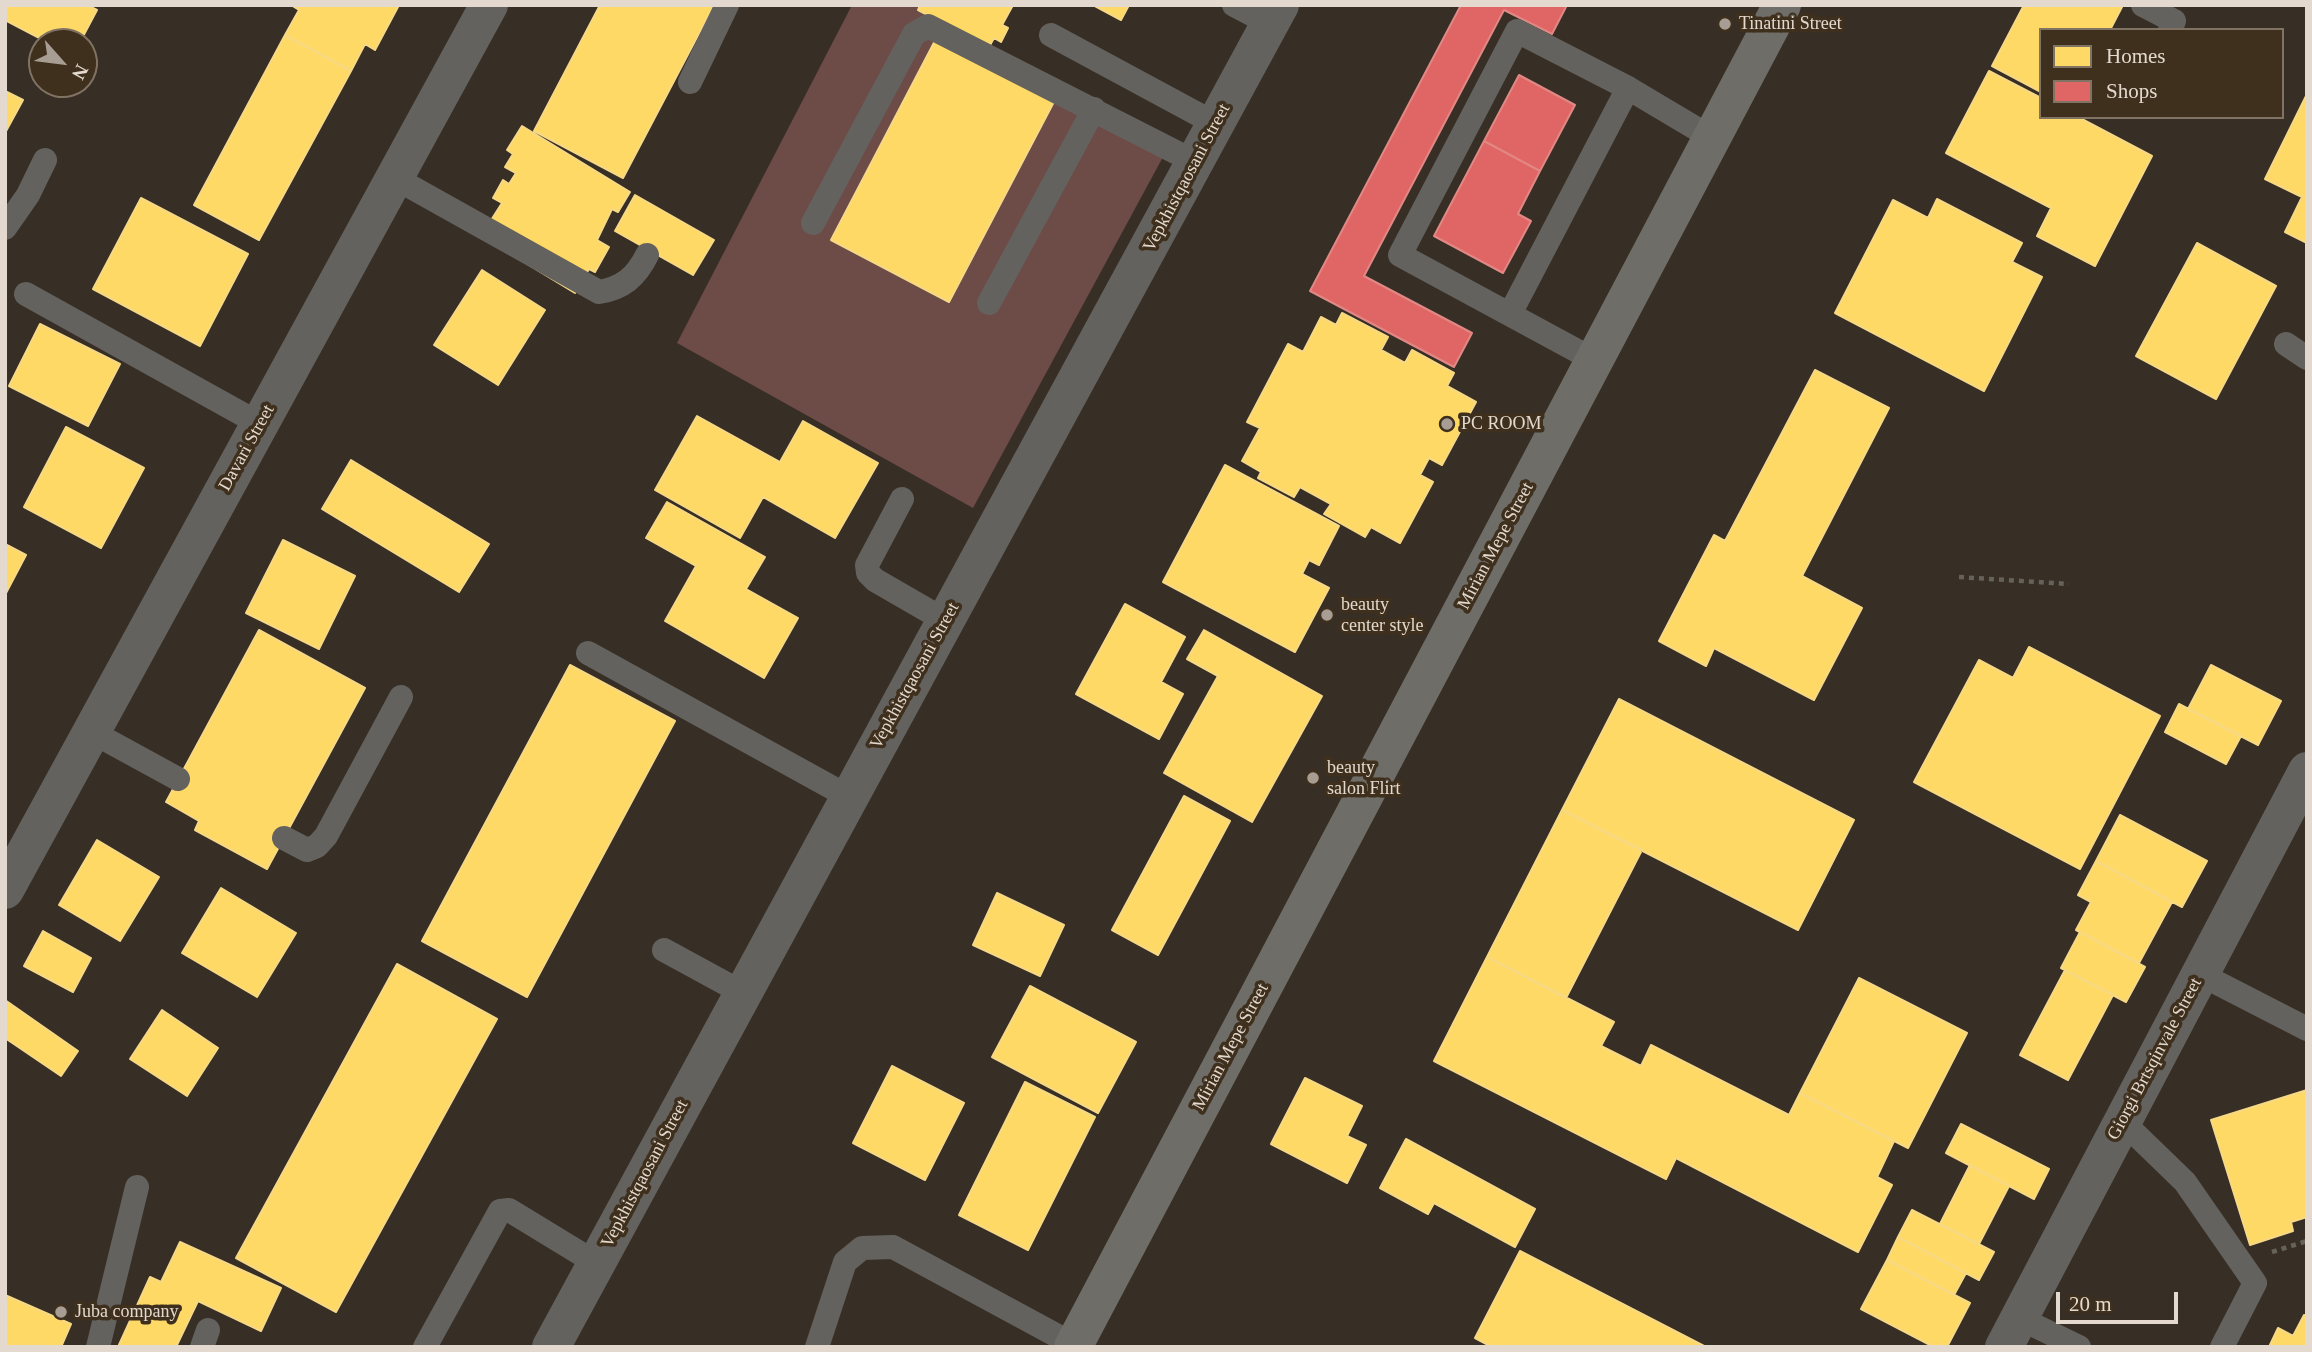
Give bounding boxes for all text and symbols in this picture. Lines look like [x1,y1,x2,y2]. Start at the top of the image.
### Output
place label: Tinatini Street [1739,13,1857,35]
marker: Tinatini Street [1717,16,1733,32]
north arrow [28,28,98,98]
legend [2039,28,2284,119]
text: Homes [2106,44,2166,68]
text: N [68,61,93,83]
text: Shops [2106,79,2157,103]
street label: Vepkhistqaosani Street [1132,87,1242,269]
street label: Davari Street [211,395,283,501]
place label: PC ROOM [1461,413,1544,435]
marker: PC ROOM [1439,416,1455,432]
street label: Mirian Mepe Street [1449,470,1543,622]
street label: Vepkhistqaosani Street [859,586,971,766]
place label: beauty center style [1341,594,1439,636]
marker: beauty center style [1319,607,1335,623]
place label: beauty salon Flirt [1327,757,1410,800]
marker: beauty salon Flirt [1305,770,1321,786]
street label: Giorgi Brtsqinvale Street [2097,963,2213,1155]
street label: Mirian Mepe Street [1184,971,1278,1123]
street label: Vepkhistqaosani Street [590,1083,700,1265]
scale bar [2060,1278,2182,1322]
text: 20 m [2069,1292,2112,1316]
place label: Juba company [75,1301,195,1323]
marker: Juba company [53,1304,69,1320]

